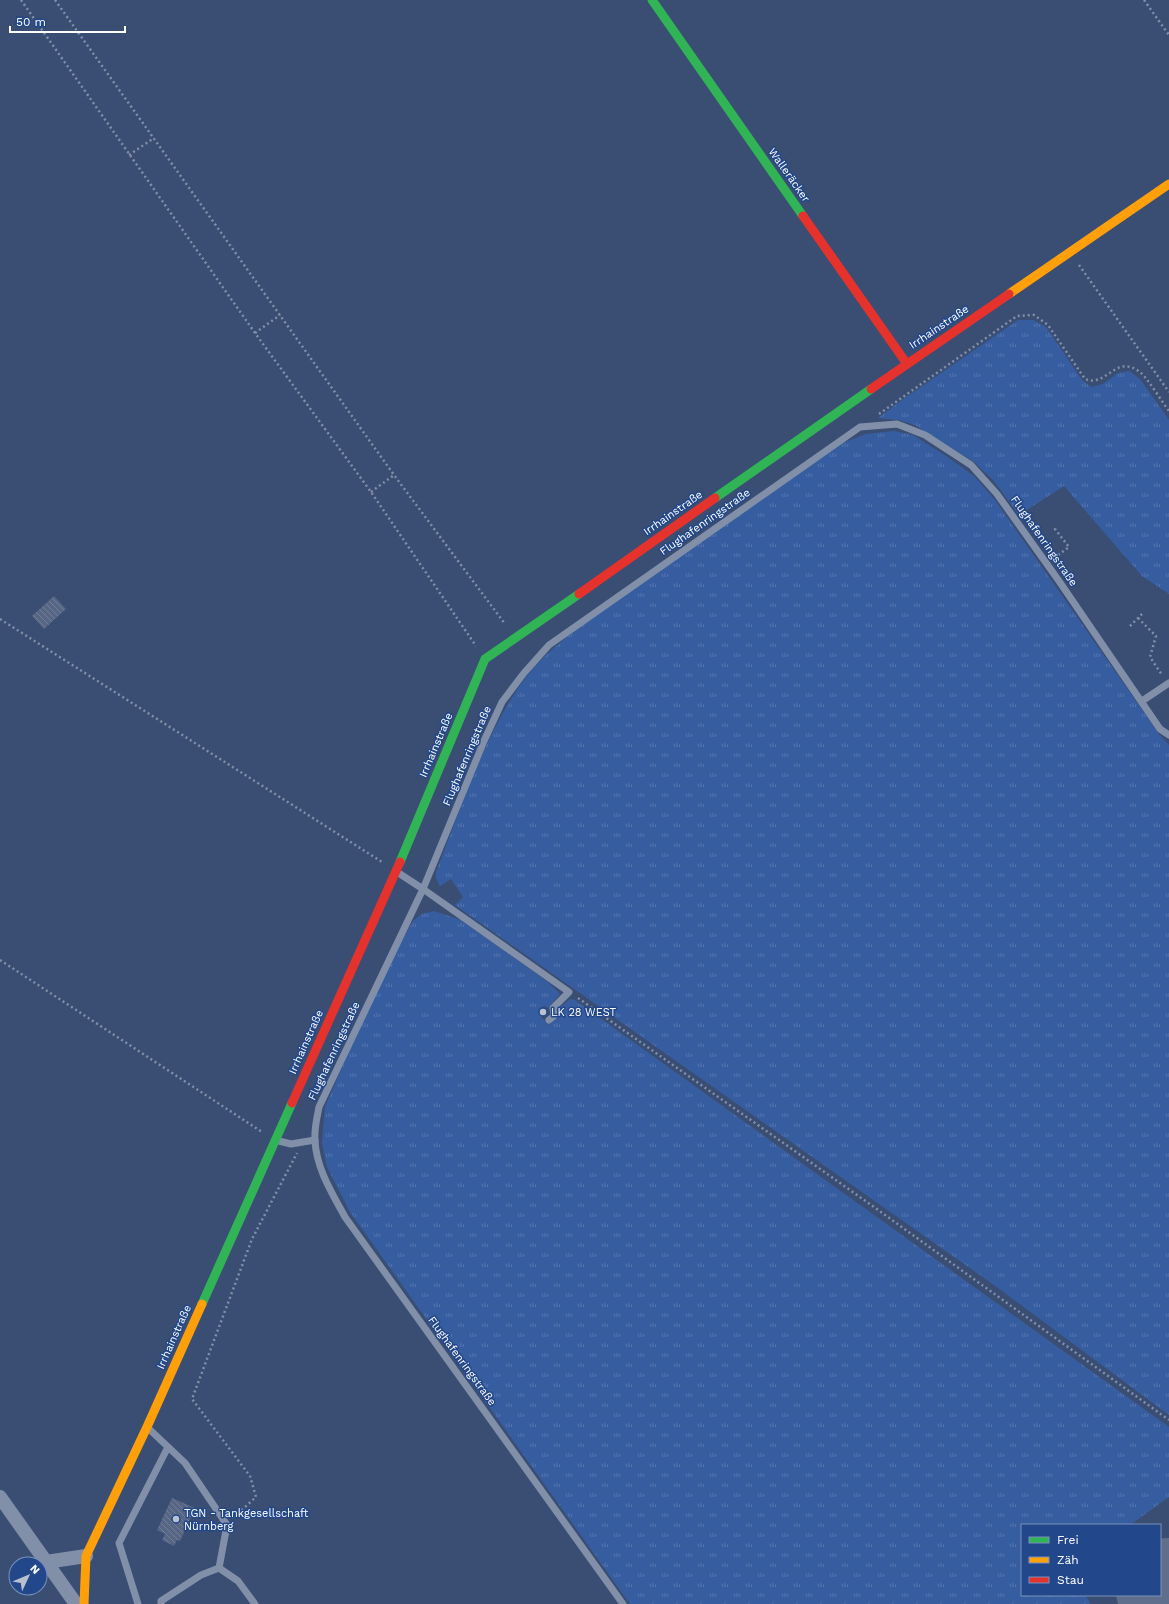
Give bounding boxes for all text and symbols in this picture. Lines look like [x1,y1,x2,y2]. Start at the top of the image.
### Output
scale bar [10,8,125,34]
text: 50 m [16,15,46,29]
street label: Walleräcker [766,145,813,205]
street label: Irrhainstraße [907,302,971,352]
street label: Flughafenringstraße [657,486,753,558]
street label: Irrhainstraße [641,488,705,538]
street label: Flughafenringstraße [1008,493,1080,589]
street label: Flughafenringstraße [440,704,494,808]
street label: Irrhainstraße [417,711,455,779]
street label: Flughafenringstraße [305,1000,363,1102]
place label: LK 28 WEST [551,1006,616,1019]
marker: LK 28 WEST [538,1007,548,1017]
street label: Irrhainstraße [286,1008,326,1076]
street label: Irrhainstraße [154,1303,194,1371]
street label: Flughafenringstraße [425,1314,499,1408]
place label: TGN - Tankgesellschaft Nürnberg [184,1507,309,1533]
marker: TGN - Tankgesellschaft Nürnberg [171,1514,181,1524]
legend [1021,1524,1161,1596]
text: Frei [1057,1533,1079,1547]
text: Zäh [1057,1553,1079,1567]
north arrow [8,1556,48,1596]
text: N [27,1562,42,1577]
text: Stau [1057,1573,1084,1587]

